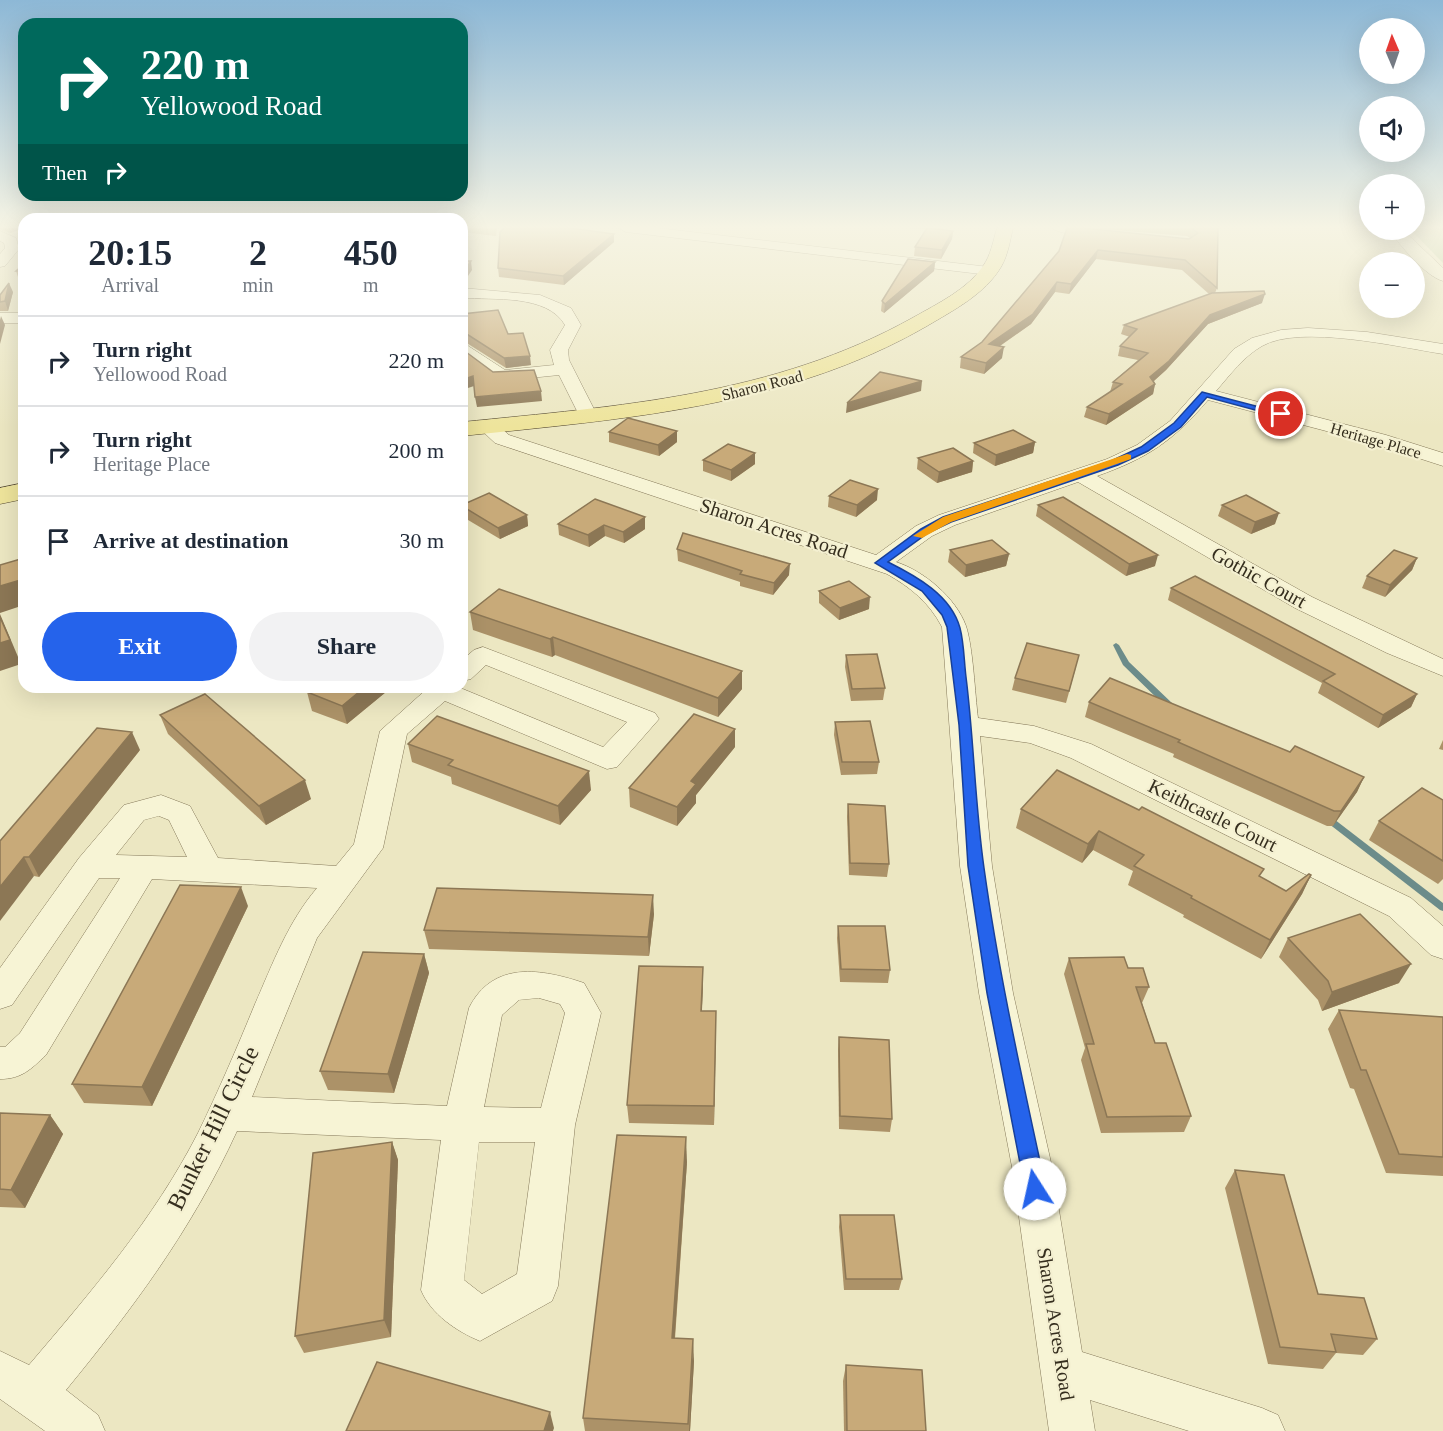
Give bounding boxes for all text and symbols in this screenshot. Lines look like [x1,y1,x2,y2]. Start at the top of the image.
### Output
north arrow [1359,18,1425,84]
map controls [1359,18,1425,318]
icon: right [42,42,120,120]
text: 220 m [141,42,250,88]
text: Yellowood Road [141,91,322,121]
button: sound [1359,96,1425,162]
icon: right [99,156,132,189]
text: Then [42,160,87,185]
button: + [1359,174,1425,240]
text: 20:15 [88,233,172,273]
text: 2 [249,233,267,273]
text: 450 [344,233,398,273]
button: − [1359,252,1425,318]
text: Arrival [101,274,159,296]
text: min [242,274,274,296]
text: m [363,274,379,296]
text: Turn right [93,337,192,362]
icon: right [42,345,75,378]
text: 220 m [388,348,444,373]
text: Yellowood Road [93,363,227,385]
street label: Sharon Road [720,367,804,404]
pin [1255,388,1306,439]
icon: arrive [1264,397,1297,430]
street label: Heritage Place [1328,419,1423,463]
text: Turn right [93,427,192,452]
icon: right [42,435,75,468]
text: 200 m [388,438,444,463]
text: Heritage Place [93,453,210,475]
street label: Sharon Acres Road [697,494,851,562]
icon: arrive [42,525,75,558]
text: Arrive at destination [93,528,289,553]
text: 30 m [399,528,444,553]
street label: Gothic Court [1208,542,1311,612]
button: Exit [42,612,237,681]
button: Share [249,612,444,681]
street label: Keithcastle Court [1145,774,1281,856]
street label: Bunker Hill Circle [162,1042,264,1214]
position arrow [1003,1157,1067,1221]
street label: Sharon Acres Road [1033,1246,1079,1402]

